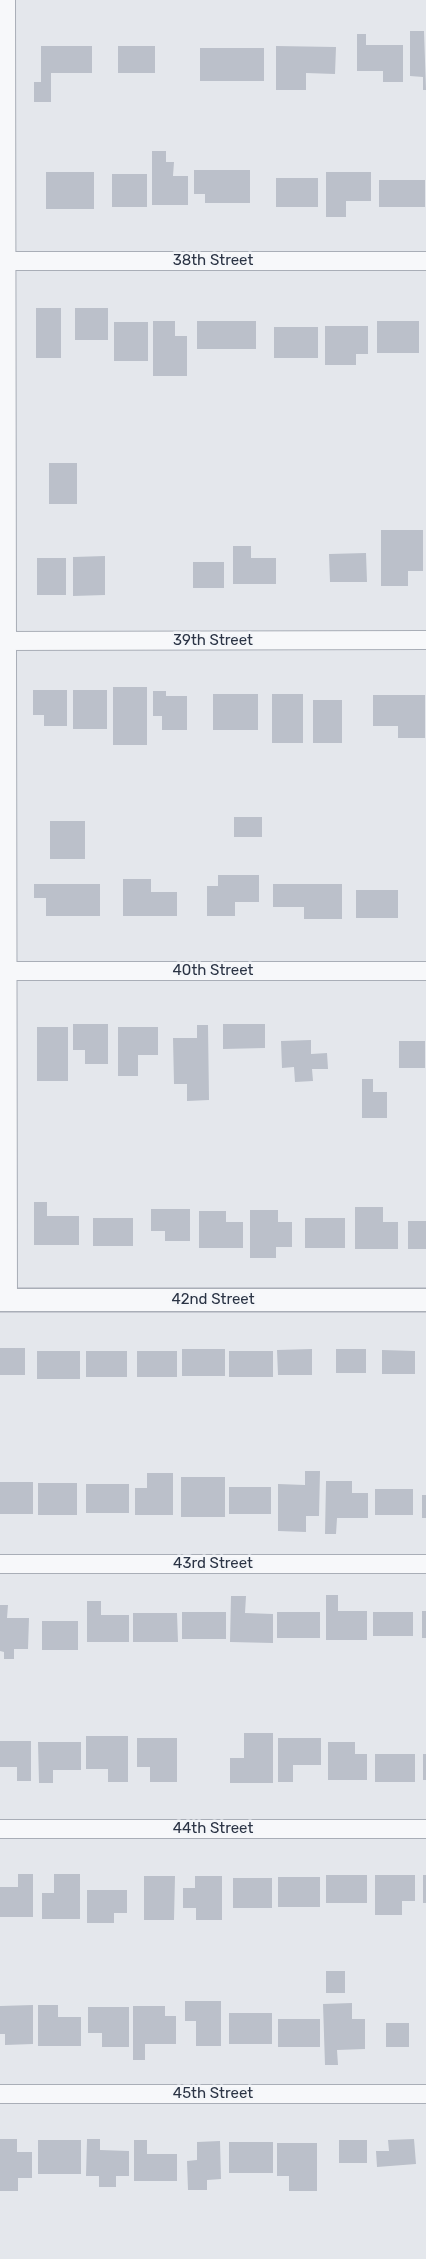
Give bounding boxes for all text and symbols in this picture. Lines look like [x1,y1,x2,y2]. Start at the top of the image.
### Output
street label: 38th Street [173,252,253,270]
street label: 39th Street [173,632,253,650]
street label: 40th Street [173,962,253,980]
street label: 42nd Street [171,1291,255,1309]
street label: 43rd Street [173,1555,253,1573]
street label: 44th Street [173,1820,253,1838]
street label: 45th Street [173,2085,253,2103]

